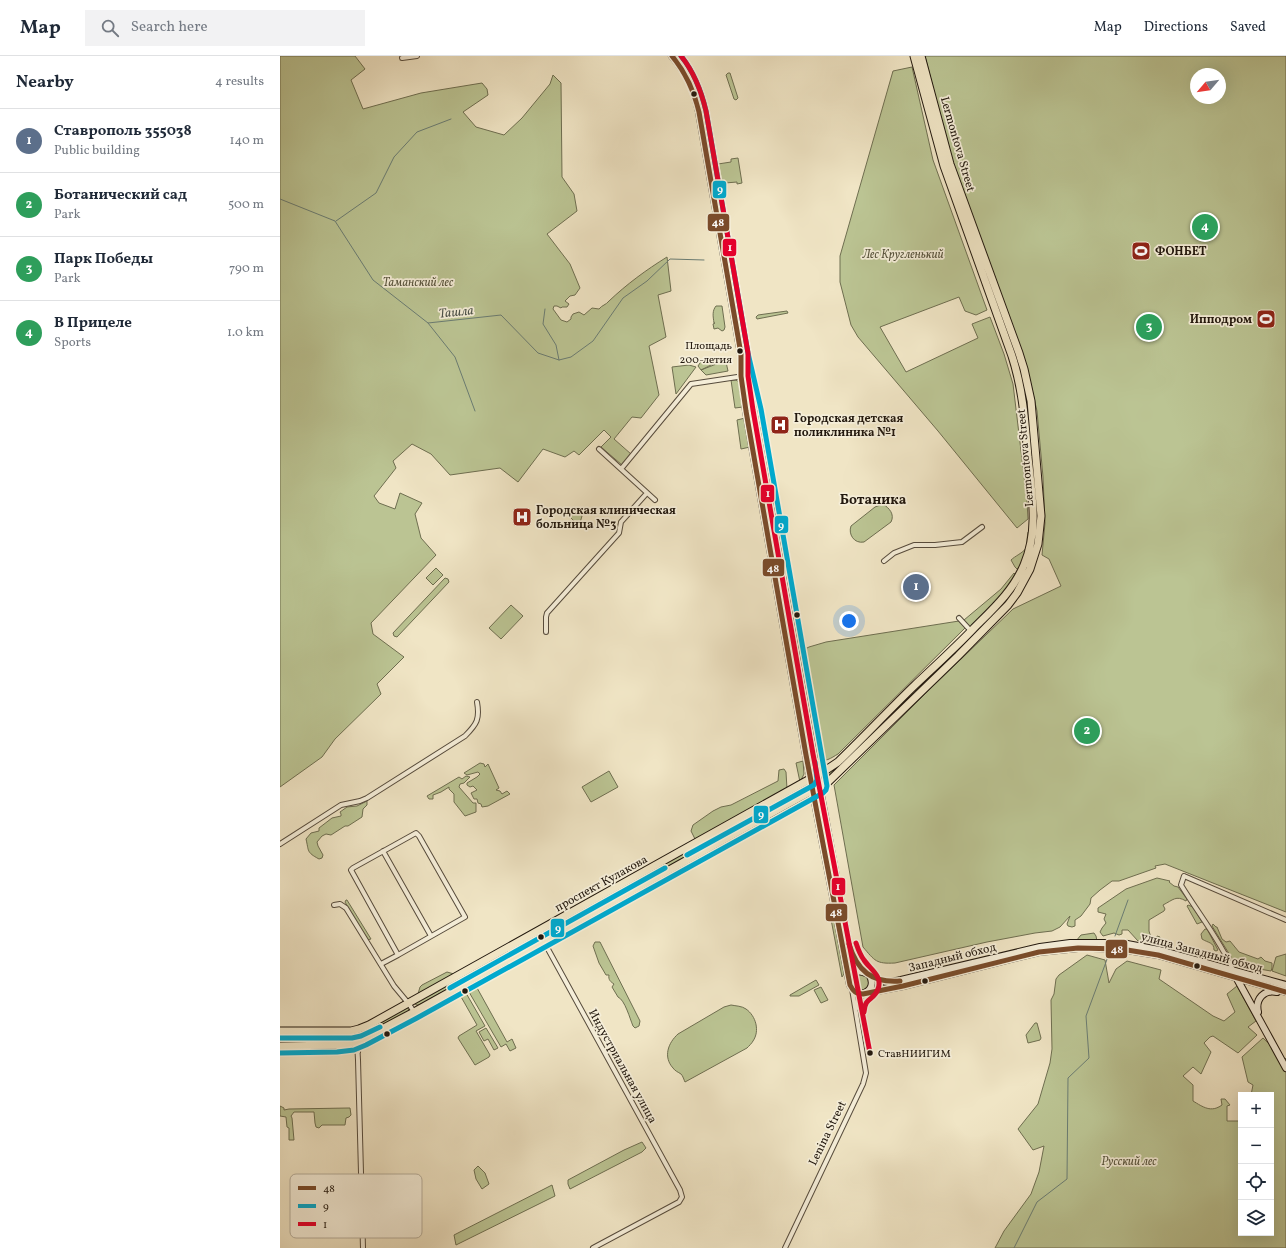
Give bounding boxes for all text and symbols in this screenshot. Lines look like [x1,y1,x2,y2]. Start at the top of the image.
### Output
search box [85,10,365,46]
text: Map [20,15,61,41]
icon: search [99,17,121,39]
text: Search here [131,17,208,38]
text: Map [1094,18,1122,37]
text: Directions [1144,18,1208,37]
text: Saved [1230,18,1266,37]
north arrow [1190,68,1226,104]
text: Nearby [16,71,74,94]
text: 4 results [215,73,264,91]
unlabelled marker [689,89,699,99]
street label: Lermontova Street [936,95,978,194]
text: Ставрополь 355038 [54,121,192,142]
text: 1 [26,132,32,150]
text: 140 m [230,132,264,150]
text: Public building [54,142,140,160]
line badge: 9 [712,180,727,199]
text: 9 [717,183,723,198]
text: Ботанический сад [54,185,187,206]
text: 2 [26,196,32,214]
text: 500 m [228,196,264,214]
text: Park [54,206,81,224]
pin: 4 [1192,212,1218,242]
line badge: 48 [707,213,730,232]
text: 48 [712,216,724,231]
line badge: 1 [722,238,737,257]
sports icon: ФОНБЕТ [1130,240,1152,262]
text: 1 [728,241,732,256]
place label: ФОНБЕТ [1155,244,1207,260]
park label: Лес Кругленький [861,247,944,263]
text: Парк Победы [54,249,153,270]
text: 3 [26,260,32,278]
text: 790 m [229,260,264,278]
text: Park [54,270,81,288]
park label: Таманский лес [383,275,454,291]
water label: Ташла [438,302,474,324]
sports icon: Ипподром [1255,308,1277,330]
pin: 3 [1136,312,1162,342]
place label: Ипподром [1190,312,1252,328]
text: В Прицеле [54,313,132,334]
text: 4 [25,324,33,342]
text: 1.0 km [227,324,264,342]
text: Sports [54,334,91,352]
place label: Площадь 200-летия [680,339,732,368]
marker: Площадь 200-летия [735,346,745,356]
street label: Lermontova Street [1014,408,1038,507]
place label: Городская детская поликлиника №1 [794,411,903,441]
hospital icon: Городская детская поликлиника №1 [769,414,791,436]
line badge: 1 [760,484,775,503]
text: 1 [766,487,770,502]
district label: Ботаника [840,491,907,510]
place label: Городская клиническая больница №3 [536,503,676,533]
hospital icon: Городская клиническая больница №3 [511,506,533,528]
line badge: 9 [774,515,789,534]
text: 9 [778,519,784,534]
line badge: 48 [762,558,785,577]
text: 48 [767,562,779,577]
pin: 1 [903,572,929,602]
unlabelled marker [792,610,802,620]
your location [839,611,859,631]
pin: 2 [1074,716,1100,746]
line badge: 9 [753,805,769,824]
text: 9 [758,808,764,823]
street label: проспект Кулакова [552,852,651,916]
line badge: 1 [831,877,846,896]
text: 1 [836,880,840,895]
line badge: 48 [825,903,848,922]
text: 48 [830,906,842,921]
line badge: 9 [550,918,565,938]
text: 9 [555,922,561,937]
street label: улица Западный обход [1139,929,1265,977]
unlabelled marker [536,932,546,942]
street label: Западный обход [907,939,998,977]
line badge: 48 [1105,939,1128,959]
text: 48 [1111,943,1123,958]
unlabelled marker [1192,961,1202,971]
unlabelled marker [920,976,930,986]
unlabelled marker [460,986,470,996]
street label: Индустриальная улица [584,1006,660,1127]
unlabelled marker [382,1029,392,1039]
place label: СтавНИИГИМ [878,1047,951,1062]
marker: СтавНИИГИМ [865,1048,875,1058]
map controls [1238,1092,1274,1236]
button: + [1238,1092,1274,1128]
street label: Lenina Street [805,1098,850,1168]
button: − [1238,1128,1274,1164]
park label: Русский лес [1101,1154,1157,1170]
button: locate [1238,1164,1274,1200]
legend [290,1174,422,1238]
text: 48 [323,1182,335,1197]
text: 9 [323,1200,329,1215]
button: layers [1238,1200,1274,1236]
text: 1 [323,1218,327,1233]

